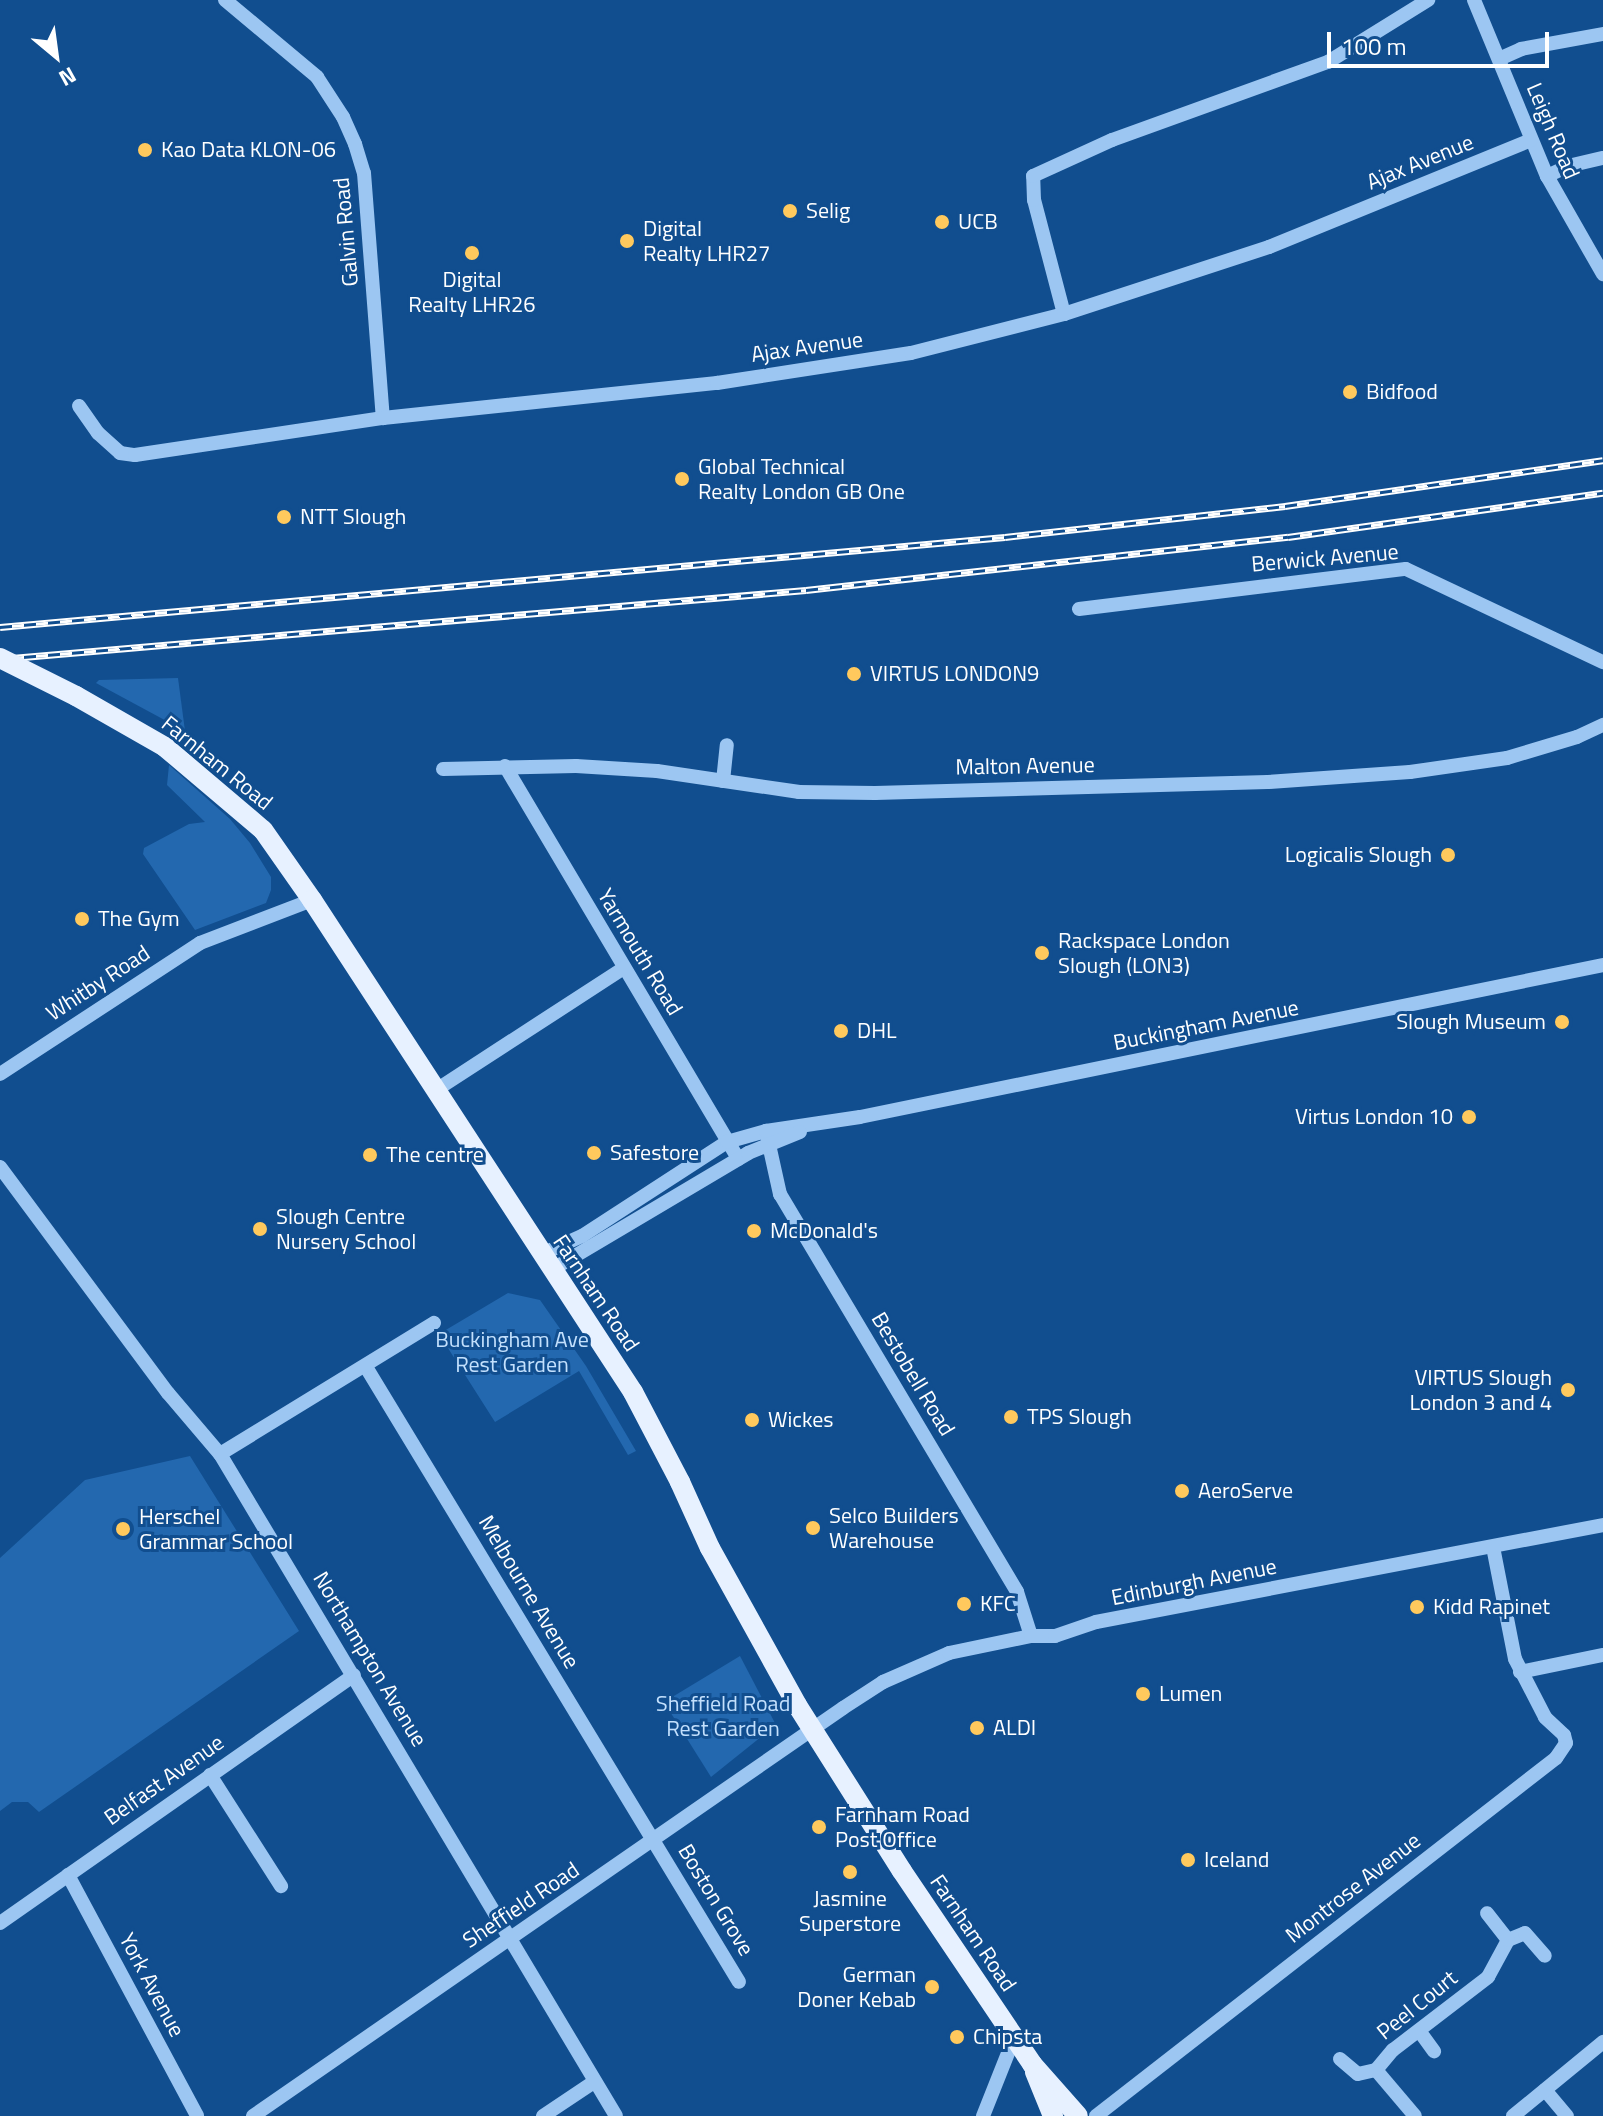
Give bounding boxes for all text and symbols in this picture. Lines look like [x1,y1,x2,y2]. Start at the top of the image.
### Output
north arrow [16,16,96,96]
scale bar [1331,16,1553,66]
text: 100 m [1341,28,1407,64]
text: N [53,58,83,96]
street label: Leigh Road [1521,79,1585,183]
street label: Ajax Avenue [1363,129,1477,195]
place label: Kao Data KLON-06 [161,137,336,163]
marker: Kao Data KLON-06 [136,141,154,159]
street label: Galvin Road [328,176,364,288]
place label: Selig [806,198,850,224]
marker: Selig [781,202,799,220]
place label: UCB [958,209,998,235]
marker: UCB [933,213,951,231]
place label: Digital Realty LHR27 [643,215,770,266]
marker: Digital Realty LHR27 [618,232,636,250]
marker: Digital Realty LHR26 [463,244,481,262]
place label: Digital Realty LHR26 [408,266,536,318]
street label: Ajax Avenue [749,326,865,368]
place label: Bidfood [1366,379,1438,405]
marker: Bidfood [1341,383,1359,401]
place label: Global Technical Realty London GB One [698,453,905,504]
marker: Global Technical Realty London GB One [673,470,691,488]
place label: NTT Slough [300,504,406,530]
marker: NTT Slough [275,508,293,526]
street label: Berwick Avenue [1250,538,1400,578]
place label: VIRTUS LONDON9 [870,661,1039,687]
marker: VIRTUS LONDON9 [845,665,863,683]
street label: Farnham Road [156,710,278,816]
street label: Malton Avenue [955,752,1095,780]
place label: Logicalis Slough [1285,842,1432,868]
marker: Logicalis Slough [1439,846,1457,864]
street label: Yarmouth Road [592,884,688,1020]
place label: The Gym [98,906,180,932]
marker: The Gym [73,910,91,928]
place label: Rackspace London Slough (LON3) [1058,927,1230,978]
street label: Whitby Road [41,940,155,1026]
marker: Rackspace London Slough (LON3) [1033,944,1051,962]
street label: Buckingham Avenue [1111,994,1301,1056]
place label: Slough Museum [1396,1009,1546,1035]
marker: Slough Museum [1553,1013,1571,1031]
place label: DHL [857,1018,897,1044]
marker: DHL [832,1022,850,1040]
place label: Virtus London 10 [1295,1104,1453,1130]
marker: Virtus London 10 [1460,1108,1478,1126]
place label: Safestore [610,1140,699,1166]
place label: The centre [386,1142,484,1168]
marker: Safestore [585,1144,603,1162]
marker: The centre [361,1146,379,1164]
place label: Slough Centre Nursery School [276,1203,416,1254]
place label: McDonald's [770,1218,878,1244]
marker: Slough Centre Nursery School [251,1220,269,1238]
marker: McDonald's [745,1222,763,1240]
street label: Farnham Road [547,1230,645,1356]
street label: Bestobell Road [866,1307,960,1441]
park label: Buckingham Ave Rest Garden [435,1326,589,1378]
place label: VIRTUS Slough London 3 and 4 [1409,1364,1552,1416]
marker: VIRTUS Slough London 3 and 4 [1559,1381,1577,1399]
place label: TPS Slough [1027,1404,1132,1430]
place label: Wickes [768,1407,833,1433]
marker: TPS Slough [1002,1408,1020,1426]
marker: Wickes [743,1411,761,1429]
place label: AeroServe [1198,1478,1293,1504]
marker: AeroServe [1173,1482,1191,1500]
place label: Selco Builders Warehouse [829,1502,959,1554]
place label: Herschel Grammar School [139,1503,293,1554]
street label: Melbourne Avenue [473,1511,585,1673]
marker: Selco Builders Warehouse [804,1519,822,1537]
marker: Herschel Grammar School [114,1520,132,1538]
street label: Edinburgh Avenue [1109,1553,1279,1611]
street label: Northampton Avenue [307,1567,433,1751]
place label: KFC [980,1591,1016,1617]
place label: Kidd Rapinet [1433,1594,1550,1620]
marker: KFC [955,1595,973,1613]
marker: Kidd Rapinet [1408,1598,1426,1616]
place label: Lumen [1159,1681,1222,1707]
marker: Lumen [1134,1685,1152,1703]
park label: Sheffield Road Rest Garden [656,1690,790,1742]
place label: ALDI [993,1715,1036,1741]
marker: ALDI [968,1719,986,1737]
street label: Belfast Avenue [99,1729,229,1831]
place label: Farnham Road Post Office [835,1801,970,1852]
marker: Farnham Road Post Office [810,1818,828,1836]
street label: Montrose Avenue [1280,1827,1426,1949]
street label: Boston Grove [672,1840,760,1960]
place label: Iceland [1204,1847,1269,1873]
marker: Iceland [1179,1851,1197,1869]
street label: Sheffield Road [458,1856,584,1954]
marker: Jasmine Superstore [841,1863,859,1881]
street label: Farnham Road [924,1870,1022,1996]
place label: Jasmine Superstore [799,1885,901,1936]
street label: York Avenue [114,1929,190,2041]
place label: German Doner Kebab [797,1961,916,2012]
street label: Peel Court [1372,1965,1462,2045]
marker: German Doner Kebab [923,1978,941,1996]
place label: Chipsta [973,2024,1042,2050]
marker: Chipsta [948,2028,966,2046]

